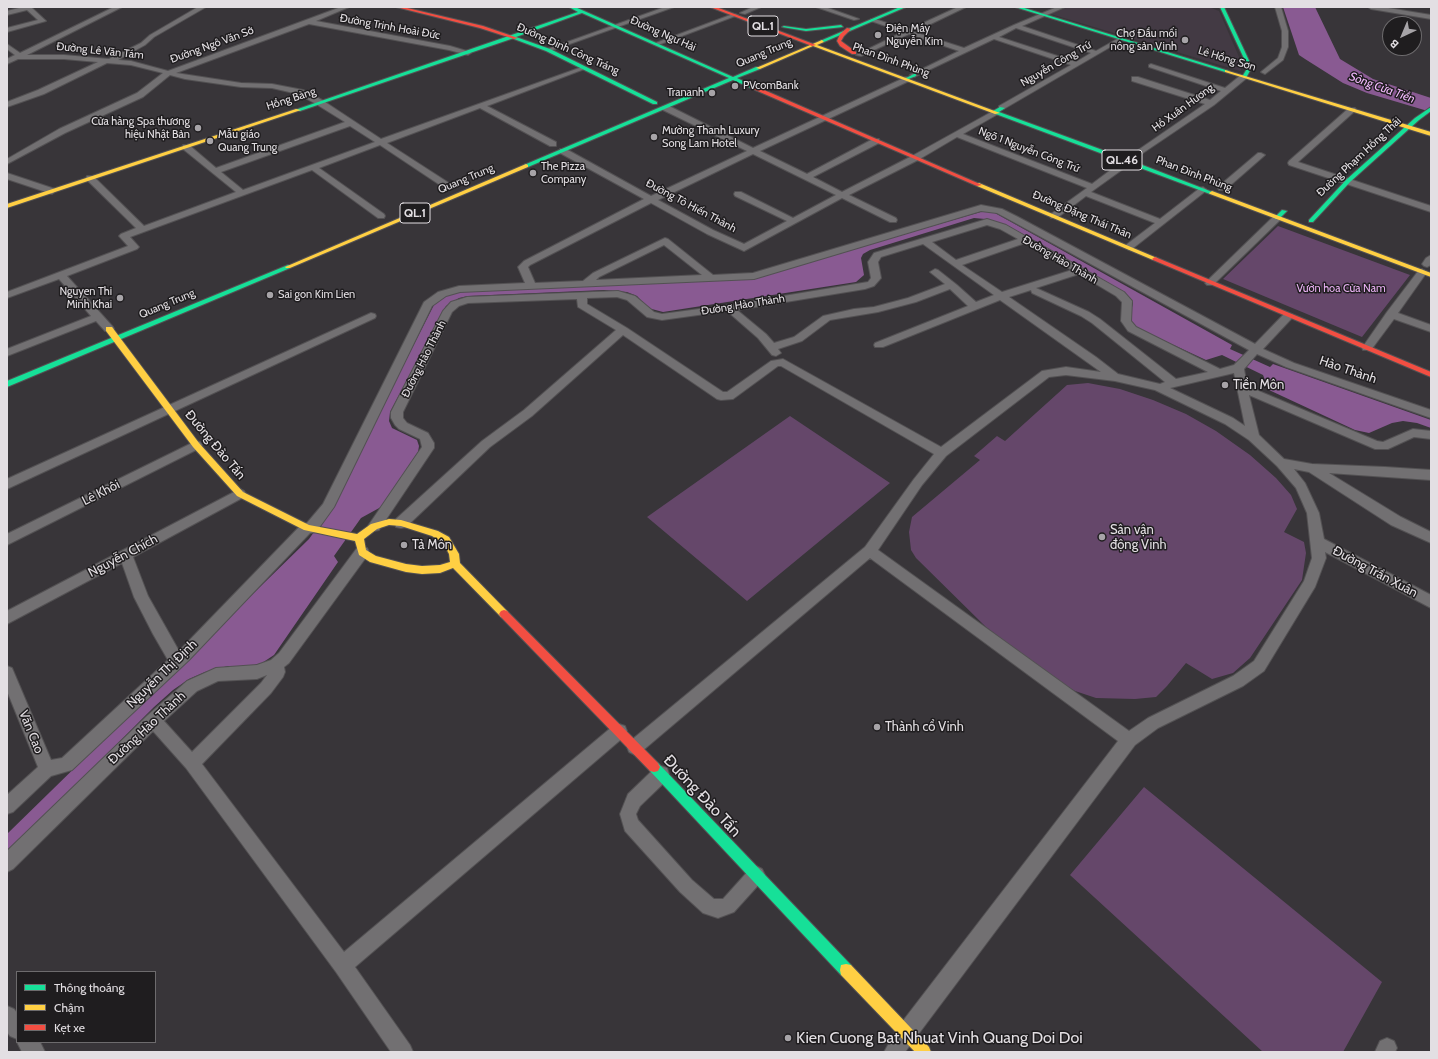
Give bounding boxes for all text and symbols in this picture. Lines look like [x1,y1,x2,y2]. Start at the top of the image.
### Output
street label: Đường Trịnh Hoài Đức [339,12,441,42]
street label: Đường Ngư Hải [628,14,698,54]
road number: QL.1 [748,16,778,36]
north arrow [1382,16,1422,56]
street label: Đường Đinh Công Tráng [515,20,621,78]
place label: Điện Máy Nguyễn Kim [886,22,943,48]
street label: Đường Ngô Văn Sở [168,24,256,66]
place label: Chợ Đầu mối nông sản Vinh [1111,27,1177,53]
marker: Điện Máy Nguyễn Kim [873,30,883,40]
street label: Quang Trung [734,35,794,71]
marker: Chợ Đầu mối nông sản Vinh [1180,35,1190,45]
text: B [1387,36,1402,51]
street label: Nguyễn Công Trứ [1018,38,1094,90]
street label: Đường Lê Văn Tám [56,40,144,62]
street label: Phan Đình Phùng [851,40,931,80]
street label: Lê Hồng Sơn [1196,44,1258,74]
water label: Sông Cửa Tiền [1347,69,1417,107]
place label: PVcomBank [743,79,799,93]
marker: PVcomBank [730,81,740,91]
street label: Hồ Xuân Hương [1150,81,1216,135]
street label: Hồng Bàng [265,85,317,113]
place label: Trananh [667,86,704,100]
marker: Trananh [707,88,717,98]
street label: Đường Phạm Hồng Thái [1314,114,1404,200]
place label: Cửa hàng Spa thương hiệu Nhật Bản [91,115,190,141]
marker: Cửa hàng Spa thương hiệu Nhật Bản [193,123,203,133]
place label: Mường Thanh Luxury Song Lam Hotel [662,124,760,150]
street label: Ngõ 1 Nguyễn Công Trứ [977,125,1081,175]
place label: Mẫu giáo Quang Trung [218,128,277,154]
marker: Mường Thanh Luxury Song Lam Hotel [649,132,659,142]
marker: Mẫu giáo Quang Trung [205,136,215,146]
road number: QL.46 [1102,150,1142,170]
street label: Phan Đình Phùng [1154,153,1234,195]
place label: The Pizza Company [541,160,586,186]
street label: Quang Trung [436,161,496,197]
marker: The Pizza Company [528,168,538,178]
street label: Đường Tô Hiến Thành [643,176,739,236]
street label: Đường Đặng Thái Thân [1030,188,1134,242]
road number: QL.1 [400,203,430,223]
street label: Đường Hào Thành [1020,233,1100,287]
park label: Vườn hoa Cửa Nam [1296,282,1386,296]
place label: Nguyen Thi Minh Khai [59,285,112,311]
street label: Quang Trung [137,286,197,322]
place label: Sai gon Kim Lien [278,288,355,302]
marker: Sai gon Kim Lien [265,290,275,300]
street label: Đường Hào Thành [700,292,786,318]
marker: Nguyen Thi Minh Khai [115,293,125,303]
street label: Đường Hào Thành [399,318,449,400]
street label: Hào Thành [1317,353,1379,387]
place label: Tiền Môn [1233,377,1284,393]
marker: Tiền Môn [1220,380,1230,390]
street label: Đường Đào Tấn [182,407,248,483]
street label: Lê Khôi [80,477,122,509]
place label: Sân vận động Vinh [1110,522,1167,553]
street label: Nguyễn Chích [86,531,160,581]
marker: Sân vận động Vinh [1097,532,1107,542]
place label: Tả Môn [412,537,452,553]
marker: Tả Môn [399,540,409,550]
street label: Đường Trần Xuân [1330,543,1420,601]
street label: Nguyễn Thị Định [124,637,200,711]
street label: Đường Hào Thành [105,688,189,768]
street label: Văn Cao [15,708,47,756]
place label: Thành cổ Vinh [885,719,964,735]
marker: Thành cổ Vinh [872,722,882,732]
street label: Đường Đào Tấn [659,751,745,841]
legend [16,971,156,1043]
text: Thông thoáng [54,980,124,995]
text: Chậm [54,1000,84,1015]
text: Kẹt xe [54,1020,85,1035]
place label: Kien Cuong Bat Nhuat Vinh Quang Doi Doi [796,1028,1083,1048]
marker: Kien Cuong Bat Nhuat Vinh Quang Doi Doi [783,1033,793,1043]

